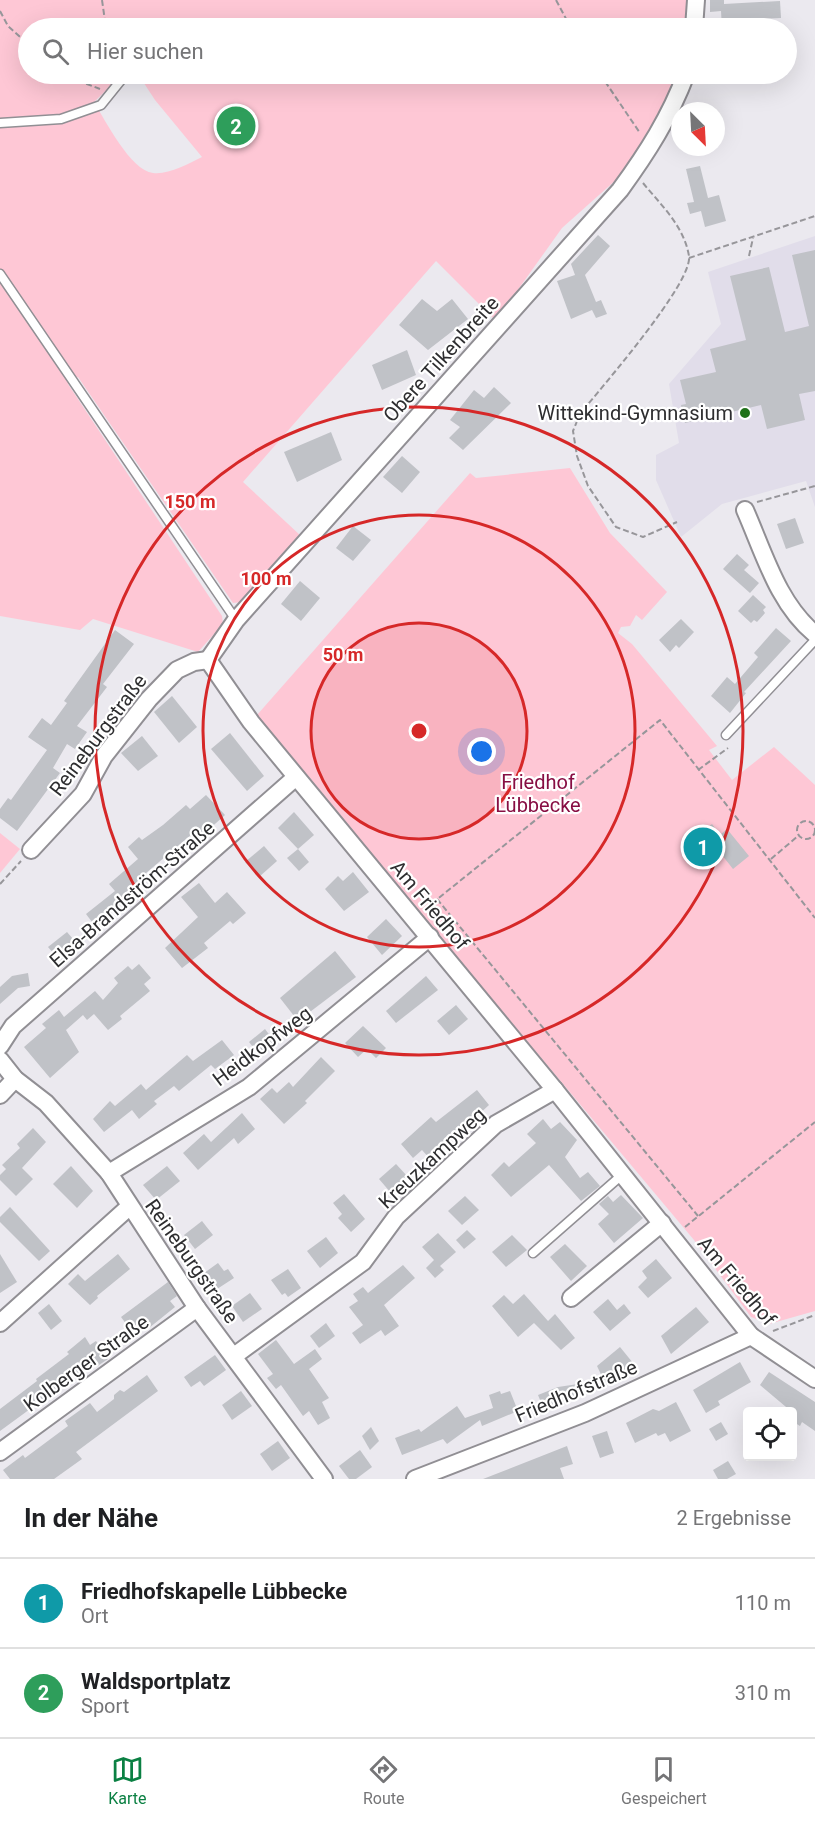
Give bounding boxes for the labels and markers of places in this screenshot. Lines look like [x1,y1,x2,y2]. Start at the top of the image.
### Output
pin: 2 [216,104,256,148]
place label: Wittekind-Gymnasium [538,401,733,425]
marker: Wittekind-Gymnasium [738,406,752,420]
centre of rings [409,721,429,741]
pin: 1 [684,824,722,870]

